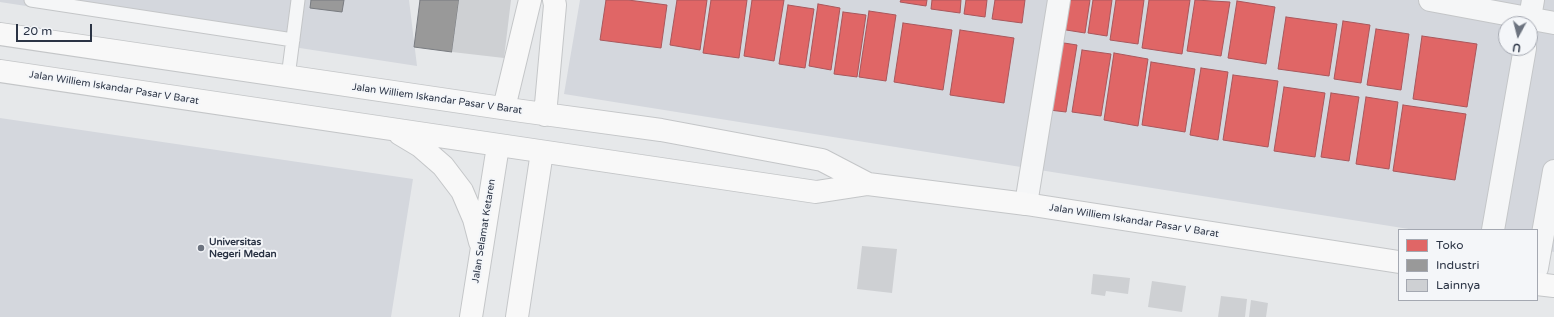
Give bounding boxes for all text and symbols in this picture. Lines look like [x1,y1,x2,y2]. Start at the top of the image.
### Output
scale bar [18,16,94,42]
north arrow [1498,16,1538,56]
text: 20 m [23,24,52,38]
text: U [1512,40,1522,54]
street label: Jalan Williem Iskandar Pasar V Barat [28,69,200,107]
street label: Jalan Williem Iskandar Pasar V Barat [351,81,523,117]
street label: Jalan Selamat Ketaren [470,178,498,284]
street label: Jalan Williem Iskandar Pasar V Barat [1048,202,1220,240]
legend [1398,229,1538,301]
place label: Universitas Negeri Medan [209,236,277,260]
text: Toko [1436,238,1464,252]
marker: Universitas Negeri Medan [196,243,206,253]
text: Industri [1436,258,1479,272]
text: Lainnya [1436,278,1480,292]

